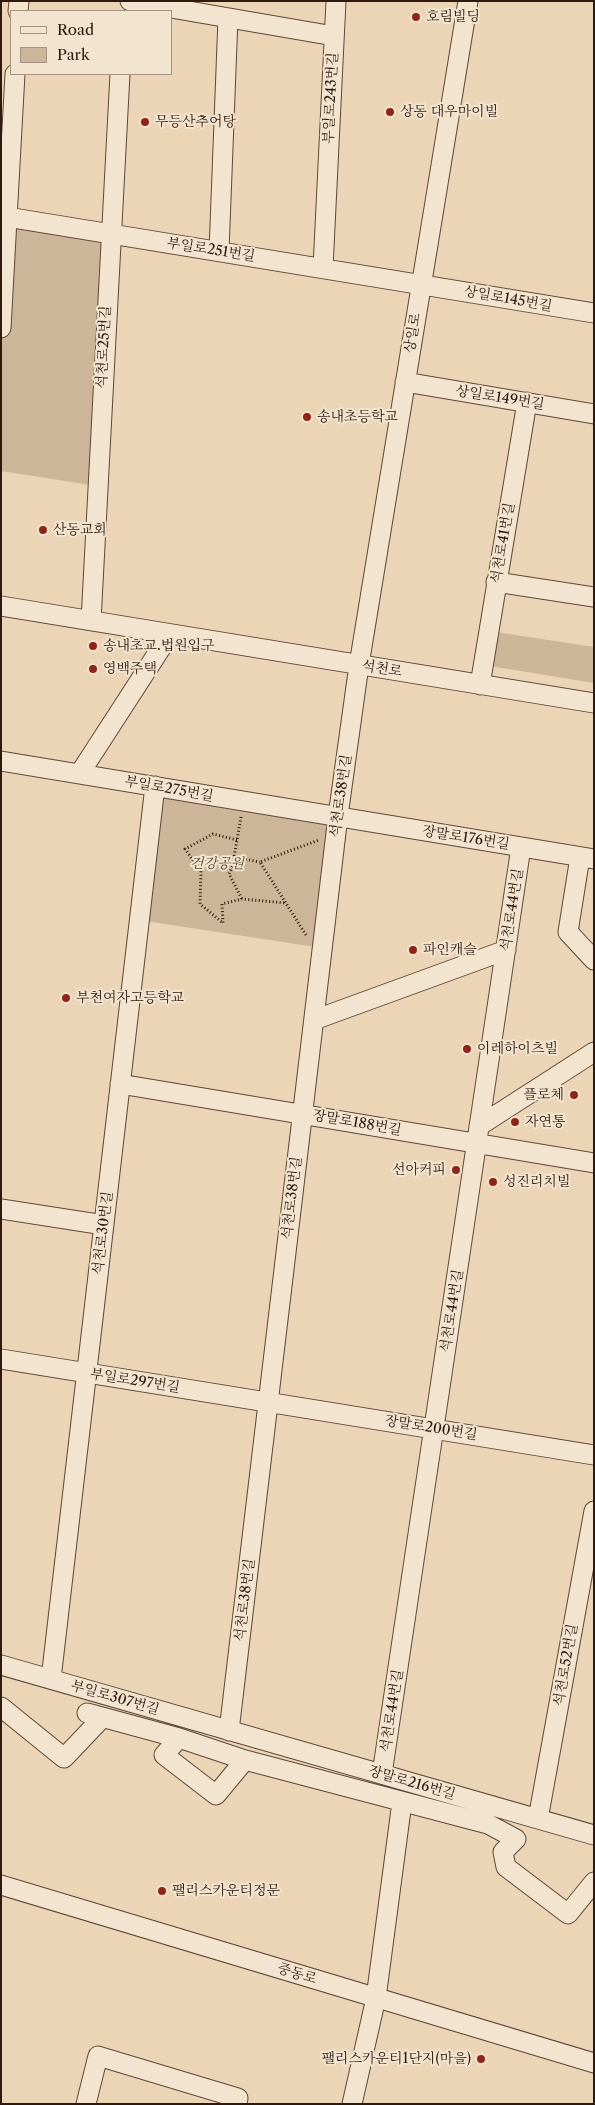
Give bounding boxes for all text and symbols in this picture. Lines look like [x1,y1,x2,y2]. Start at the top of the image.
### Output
place label: 호림빌딩 [426,9,480,25]
legend [10,10,172,75]
marker: 호림빌딩 [410,11,422,23]
text: Road [57,20,94,39]
text: Park [57,45,90,64]
street label: 부일로243번길 [320,52,342,144]
place label: 상동 대우마이빌 [400,104,498,120]
marker: 상동 대우마이빌 [384,106,396,118]
place label: 무등산추어탕 [155,114,236,130]
marker: 무등산추어탕 [139,116,151,128]
street label: 부일로251번길 [166,235,256,265]
street label: 상일로145번길 [463,283,553,315]
street label: 석천로25번길 [93,305,115,389]
street label: 상일로 [402,312,424,354]
street label: 상일로149번길 [454,383,546,413]
place label: 송내초등학교 [317,409,398,425]
marker: 송내초등학교 [301,411,313,423]
street label: 석천로41번길 [488,501,518,585]
place label: 산동교회 [53,522,107,538]
marker: 산동교회 [37,524,49,536]
place label: 송내초교.법원입구 [103,638,215,654]
marker: 송내초교.법원입구 [87,640,99,652]
street label: 석천로 [361,658,403,680]
place label: 영백주택 [103,661,157,677]
marker: 영백주택 [87,663,99,675]
street label: 석천로38번길 [327,753,355,839]
street label: 부일로275번길 [123,773,215,805]
street label: 장말로176번길 [421,823,511,853]
park label: 건강공원 [190,856,244,872]
street label: 석천로44번길 [497,867,527,953]
place label: 파인캐슬 [423,942,477,958]
marker: 파인캐슬 [407,944,419,956]
place label: 부천여자고등학교 [76,990,184,1006]
marker: 부천여자고등학교 [60,992,72,1004]
place label: 이레하이츠빌 [477,1041,558,1057]
marker: 이레하이츠빌 [461,1043,473,1055]
place label: 플로체 [523,1087,564,1103]
marker: 플로체 [568,1089,580,1101]
street label: 장말로188번길 [311,1107,403,1139]
place label: 자연통 [525,1114,566,1130]
marker: 자연통 [509,1116,521,1128]
street label: 석천로38번길 [279,1155,305,1241]
place label: 선아커피 [392,1162,446,1178]
marker: 선아커피 [450,1164,462,1176]
place label: 성진리치빌 [503,1174,571,1190]
marker: 성진리치빌 [487,1176,499,1188]
street label: 석천로30번길 [90,1190,116,1276]
street label: 석천로44번길 [437,1268,467,1354]
street label: 부일로297번길 [89,1366,181,1396]
street label: 장말로200번길 [384,1412,478,1444]
street label: 석천로38번길 [232,1557,258,1643]
street label: 석천로52번길 [550,1623,582,1707]
street label: 석천로44번길 [377,1668,407,1754]
street label: 부일로307번길 [69,1677,161,1719]
street label: 장말로216번길 [367,1763,457,1803]
place label: 팰리스카운티정문 [172,1883,280,1899]
marker: 팰리스카운티정문 [156,1885,168,1897]
street label: 중동로 [275,1960,319,1988]
place label: 팰리스카운티1단지(마을) [321,2051,471,2067]
marker: 팰리스카운티1단지(마을) [475,2053,487,2065]

